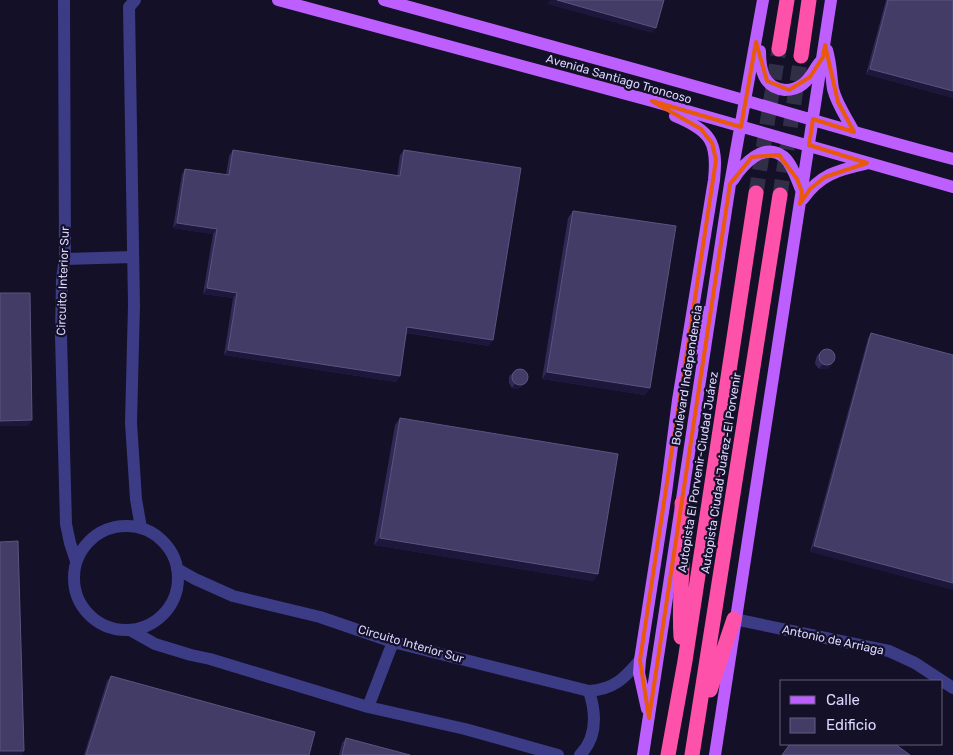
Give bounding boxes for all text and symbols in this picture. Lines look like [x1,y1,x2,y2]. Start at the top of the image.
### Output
street label: Avenida Santiago Troncoso [545,51,694,107]
street label: Circuito Interior Sur [54,226,72,336]
street label: Boulevard Independencia [669,304,705,446]
street label: Autopista El Porvenir-Ciudad Juárez [675,371,721,573]
street label: Autopista Ciudad Juárez-El Porvenir [698,371,744,575]
street label: Circuito Interior Sur [357,622,466,666]
street label: Antonio de Arriaga [781,622,885,658]
legend [780,680,943,745]
text: Calle [826,691,860,709]
text: Edificio [826,716,876,734]

